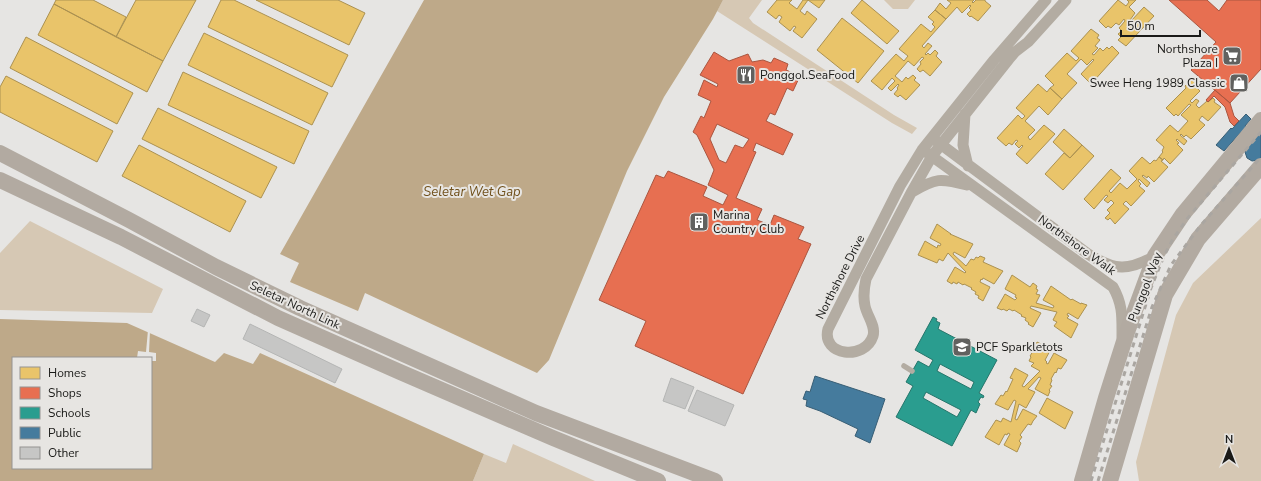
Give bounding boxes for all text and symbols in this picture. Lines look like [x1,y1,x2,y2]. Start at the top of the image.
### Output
scale bar [1121,12,1200,38]
text: 50 m [1127,18,1155,34]
place label: Northshore Plaza I [1157,41,1218,71]
supermarket icon: Northshore Plaza I [1221,45,1243,67]
restaurant icon: Ponggol.SeaFood [735,64,757,86]
place label: Ponggol.SeaFood [760,67,855,83]
shop icon: Swee Heng 1989 Classic [1228,72,1250,94]
place label: Swee Heng 1989 Classic [1090,75,1225,91]
water label: Seletar Wet Gap [423,183,521,201]
place label: Marina Country Club [713,207,784,237]
building icon: Marina Country Club [688,211,710,233]
street label: Northshore Walk [1035,211,1120,279]
street label: Northshore Drive [812,232,868,322]
street label: Punggol Way [1124,249,1166,324]
street label: Seletar North Link [247,277,344,333]
school or university icon: PCF Sparkletots [951,336,973,358]
place label: PCF Sparkletots [976,339,1063,355]
legend [12,357,152,469]
text: Homes [48,365,86,381]
text: Shops [48,385,82,401]
text: Schools [48,405,91,421]
text: Public [48,425,82,441]
north arrow [1209,429,1249,469]
text: N [1225,432,1233,447]
text: Other [48,445,80,461]

